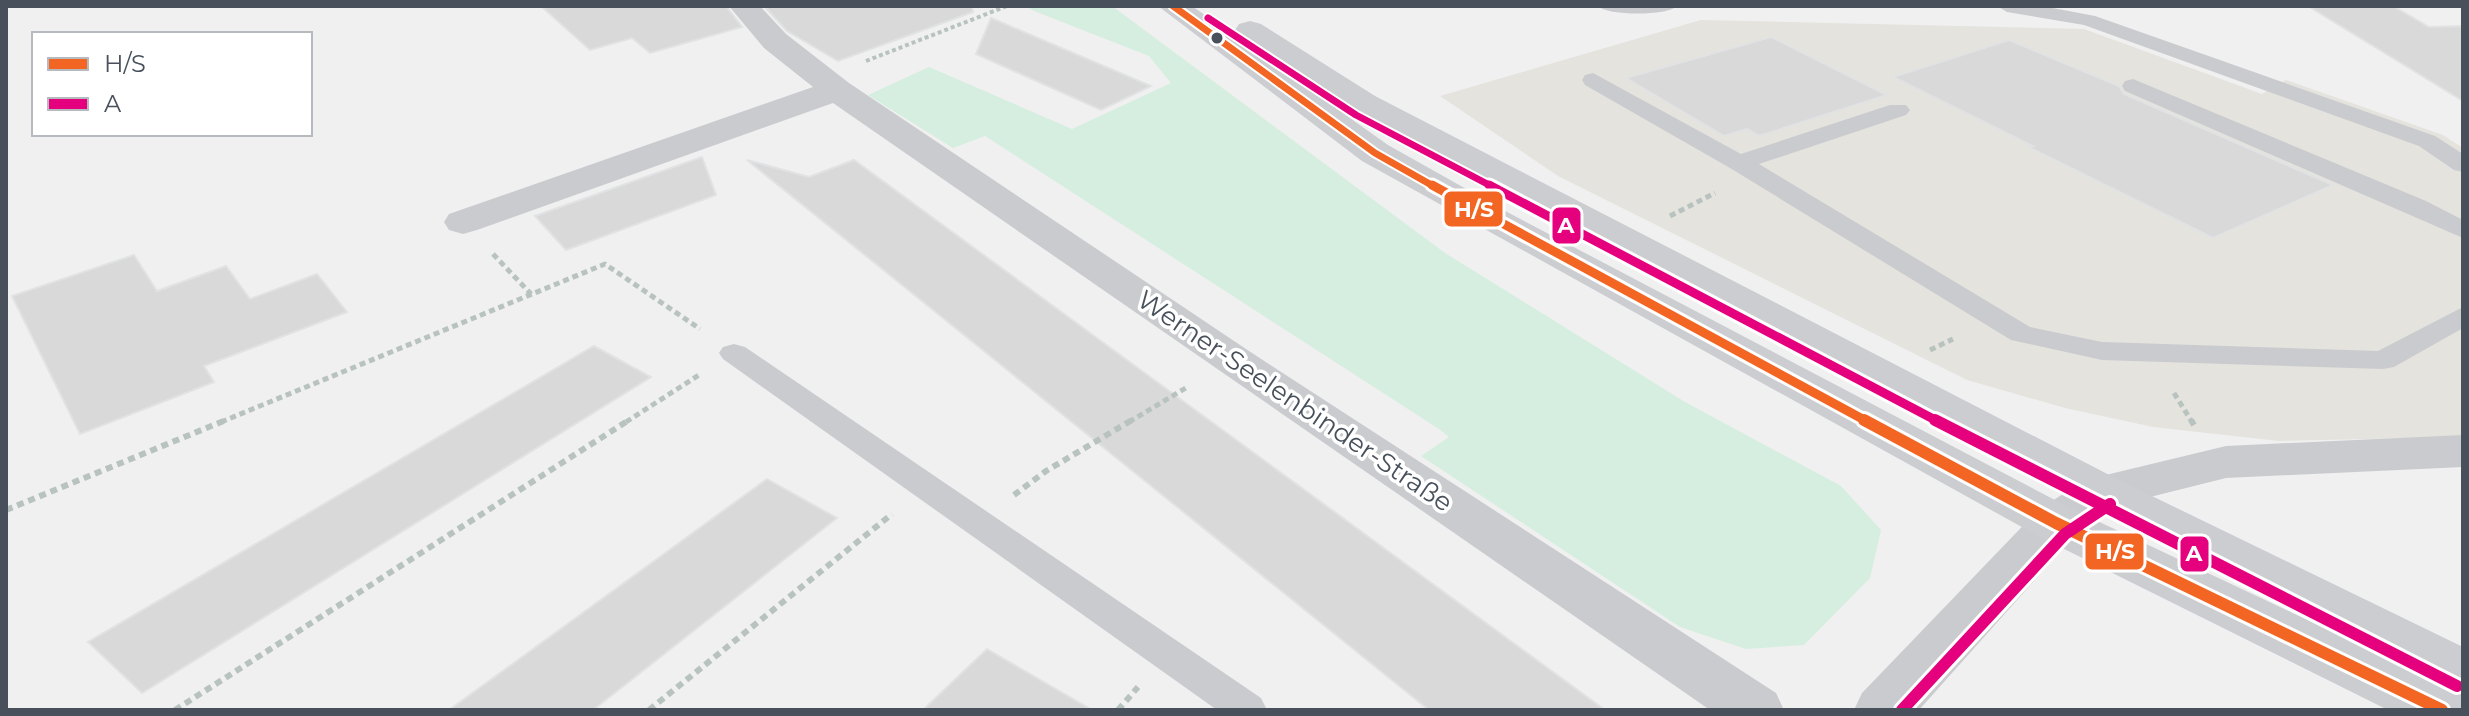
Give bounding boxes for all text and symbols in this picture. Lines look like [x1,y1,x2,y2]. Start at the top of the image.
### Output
unlabelled marker [1209,30,1225,46]
legend [32,32,312,136]
text: H/S [104,49,146,78]
text: A [104,89,122,118]
line badge: H/S [1443,190,1504,228]
text: H/S [1454,196,1494,223]
line badge: A [1551,206,1582,245]
text: A [1557,212,1576,239]
street label: Werner-Seelenbinder-Straße [1131,283,1459,519]
line badge: H/S [2084,532,2145,571]
line badge: A [2179,535,2210,573]
text: H/S [2095,538,2135,565]
text: A [2185,540,2204,567]

